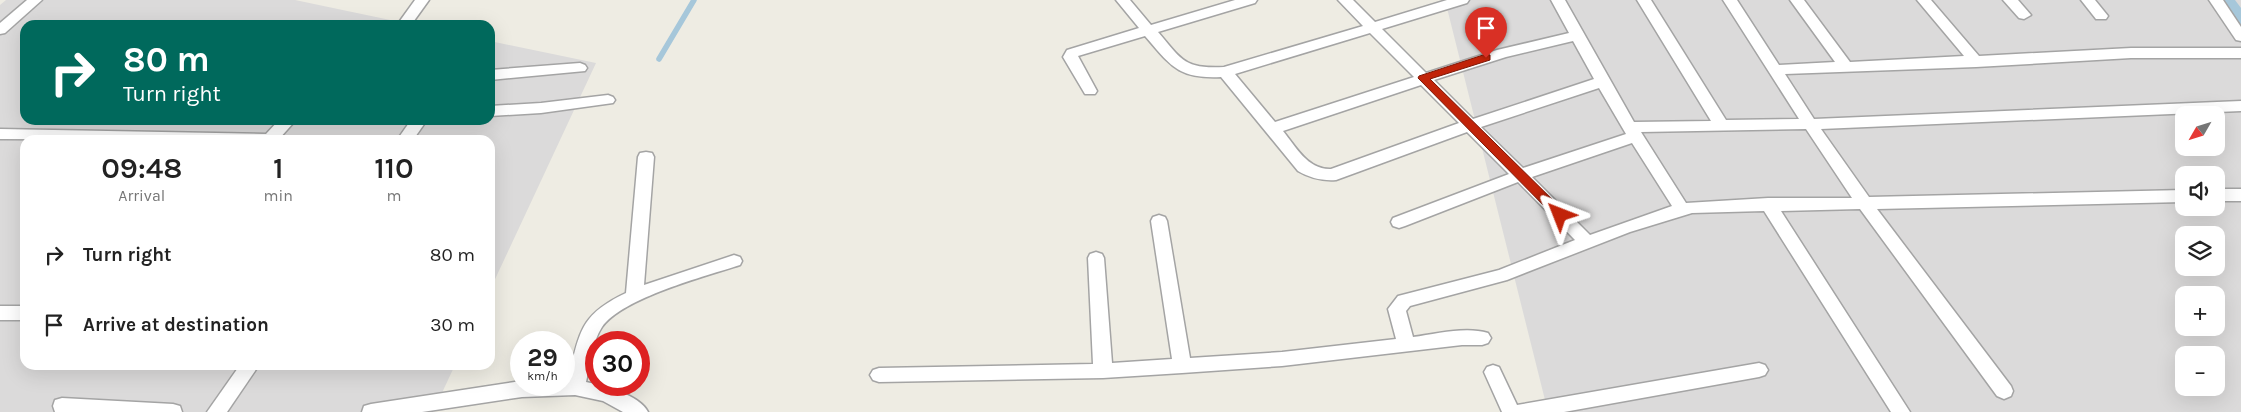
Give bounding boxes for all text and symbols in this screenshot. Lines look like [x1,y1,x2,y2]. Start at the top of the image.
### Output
pin [1465,7,1507,58]
icon: arrive [1472,14,1500,42]
text: 80 m [123,39,210,80]
icon: right [40,40,105,105]
text: Turn right [123,81,221,107]
north arrow [2175,106,2225,156]
map controls [2175,106,2225,396]
text: 09:48 [101,150,182,186]
text: 1 [273,150,283,186]
text: 110 [374,150,414,186]
button: sound [2175,166,2225,216]
text: Arrival [118,186,165,205]
text: min [264,186,293,205]
text: m [386,186,401,205]
position arrow [1533,188,1585,240]
button: layers [2175,226,2225,276]
icon: right [40,241,68,269]
text: Turn right [83,244,172,266]
text: 80 m [430,244,475,266]
button: + [2175,286,2225,336]
icon: arrive [40,311,68,339]
text: Arrive at destination [83,314,269,336]
text: 30 m [430,314,475,336]
speed limit sign: 30 [585,331,650,396]
text: 29 [527,343,558,372]
button: − [2175,346,2225,396]
text: km/h [527,369,558,383]

